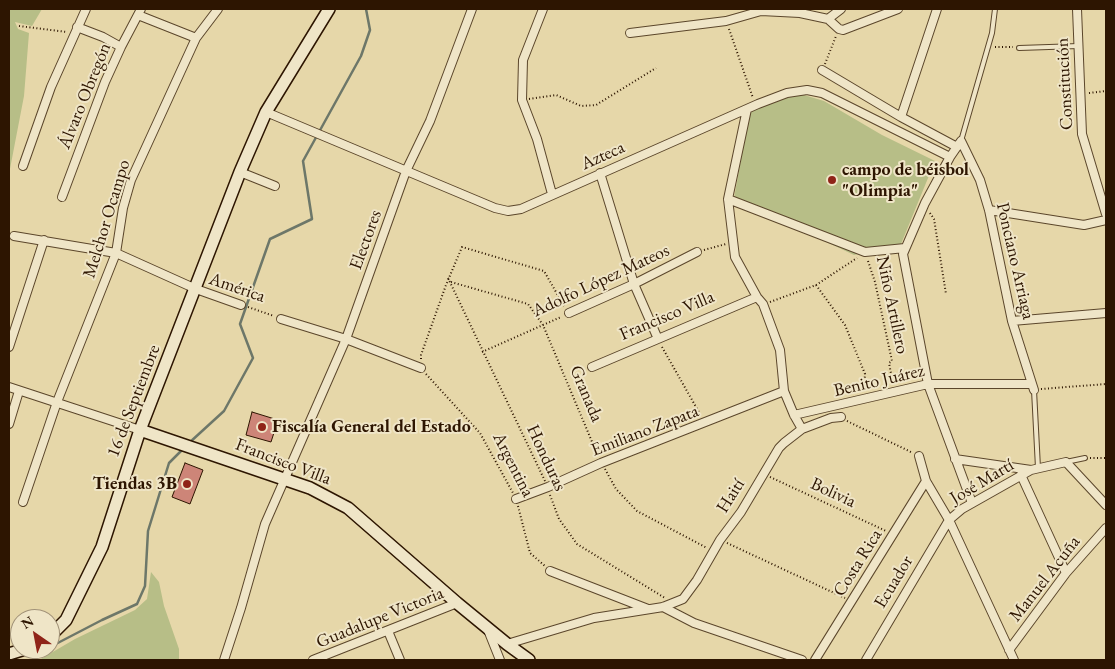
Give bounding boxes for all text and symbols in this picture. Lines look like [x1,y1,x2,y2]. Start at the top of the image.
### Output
street label: Constitución [1052,37,1078,131]
street label: Álvaro Obregón [54,40,116,152]
street label: Azteca [578,137,628,175]
street label: Melchor Ocampo [79,157,135,281]
place label: campo de béisbol "Olimpia" [842,159,969,202]
marker: campo de béisbol "Olimpia" [826,174,838,186]
street label: Ponciano Arriaga [991,200,1039,322]
street label: Electores [345,207,387,273]
street label: Adolfo López Mateos [529,240,673,322]
street label: Niño Artillero [871,254,913,356]
street label: América [206,268,268,308]
street label: Francisco Villa [616,286,718,346]
street label: 16 de Septiembre [103,342,165,460]
street label: Benito Juárez [832,360,926,402]
street label: Granada [564,362,608,426]
street label: Emiliano Zapata [588,401,702,461]
place label: Fiscalía General del Estado [272,416,471,438]
marker: Fiscalía General del Estado [256,421,268,433]
street label: Honduras [521,421,571,495]
street label: Argentina [488,429,538,501]
street label: Francisco Villa [232,434,334,490]
street label: José Martí [946,455,1018,509]
place label: Tiendas 3B [92,473,177,495]
street label: Bolivia [807,473,859,513]
street label: Haití [712,475,750,517]
marker: Tiendas 3B [181,478,193,490]
street label: Costa Rica [829,525,887,601]
street label: Manuel Acuña [1005,532,1085,626]
street label: Ecuador [870,552,918,612]
street label: Guadalupe Victoria [313,583,447,653]
north arrow [10,609,60,659]
text: N [18,612,37,633]

